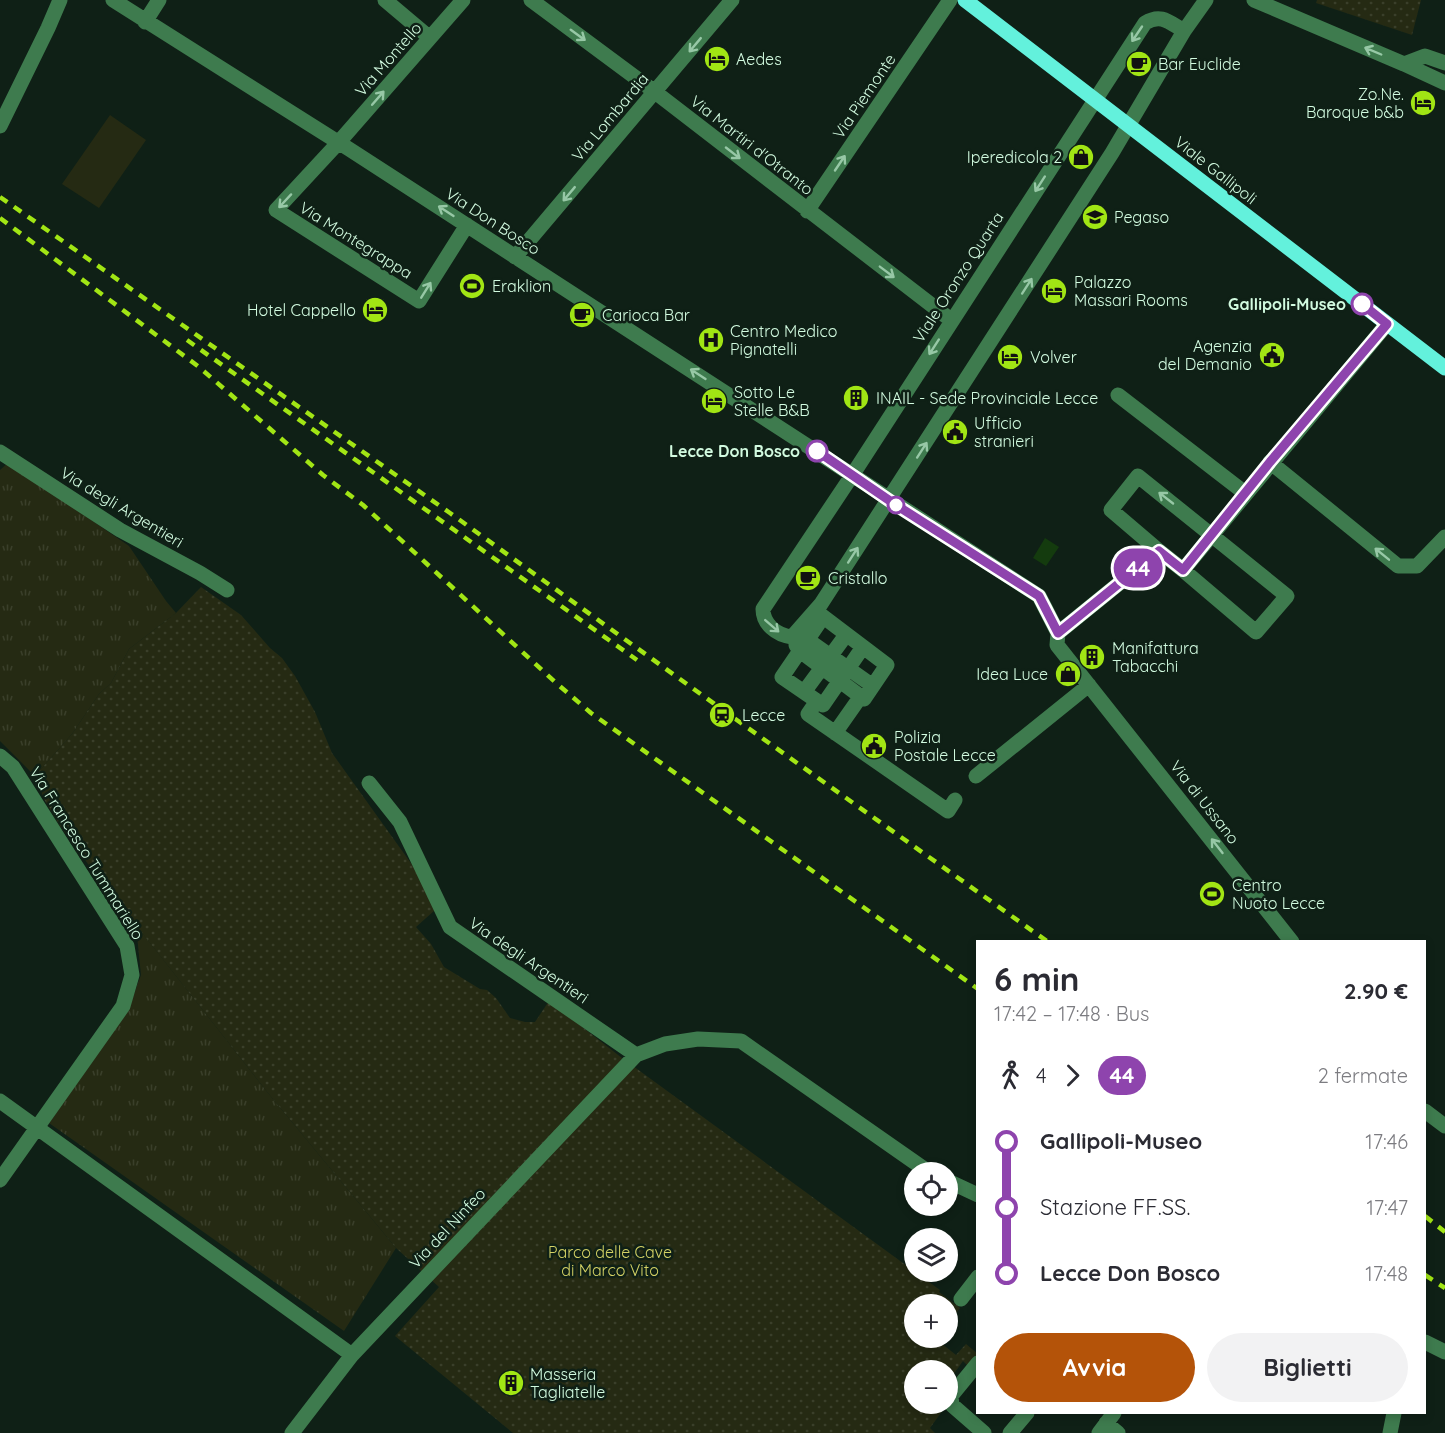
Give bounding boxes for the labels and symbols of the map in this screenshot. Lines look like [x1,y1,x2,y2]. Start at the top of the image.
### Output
street label: Via Montello [350,18,426,100]
one-way arrow [1131,26,1143,42]
one-way arrow [569,29,585,41]
one-way arrow [688,37,701,53]
hotel icon: Aedes [702,44,732,74]
one-way arrow [1364,45,1382,56]
place label: Aedes [736,49,782,69]
cafe icon: Bar Euclide [1124,49,1154,79]
street label: Via Piemonte [828,50,900,142]
place label: Bar Euclide [1158,54,1241,74]
street label: Via Lombardia [567,69,653,165]
place label: Zo.Ne. Baroque b&b [1306,84,1404,122]
hotel icon: Zo.Ne. Baroque b&b [1408,88,1438,118]
one-way arrow [371,90,384,106]
street label: Via Martiri d'Otranto [687,91,817,199]
street label: Viale Gallipoli [1171,132,1261,208]
shop icon: Iperedicola 2 [1066,142,1096,172]
one-way arrow [724,146,740,159]
place label: Iperedicola 2 [967,147,1062,167]
one-way arrow [834,155,846,171]
one-way arrow [1034,175,1046,192]
street label: Via Don Bosco [442,183,544,259]
one-way arrow [562,186,576,201]
one-way arrow [278,193,292,208]
street label: Via Montegrappa [296,197,416,283]
school or university icon: Pegaso [1080,202,1110,232]
one-way arrow [437,205,454,218]
place label: Pegaso [1114,207,1169,227]
street label: Viale Oronzo Quarta [908,208,1008,346]
one-way arrow [879,265,895,278]
sports icon: Eraklion [457,271,487,301]
place label: Palazzo Massari Rooms [1074,272,1188,310]
place label: Eraklion [492,276,551,296]
hotel icon: Palazzo Massari Rooms [1039,276,1069,306]
one-way arrow [1021,278,1033,295]
one-way arrow [421,282,433,299]
marker: Gallipoli-Museo [1351,293,1373,315]
place label: Gallipoli-Museo [1228,294,1346,314]
hotel icon: Hotel Cappello [360,295,390,325]
place label: Hotel Cappello [247,300,356,320]
cafe icon: Carioca Bar [567,300,597,330]
place label: Carioca Bar [602,305,690,325]
place label: Centro Medico Pignatelli [730,321,837,359]
hospital icon: Centro Medico Pignatelli [696,325,726,355]
place label: Agenzia del Demanio [1158,336,1252,374]
one-way arrow [928,338,940,355]
public building icon: Agenzia del Demanio [1257,340,1287,370]
hotel icon: Volver [995,342,1025,372]
place label: Volver [1030,347,1077,367]
one-way arrow [689,368,706,381]
place label: Sotto Le Stelle B&B [734,382,810,420]
building icon: INAIL - Sede Provinciale Lecce [841,383,871,413]
hotel icon: Sotto Le Stelle B&B [699,386,729,416]
place label: INAIL - Sede Provinciale Lecce [876,388,1098,408]
place label: Ufficio stranieri [974,413,1034,451]
public building icon: Ufficio stranieri [940,417,970,447]
marker: Lecce Don Bosco [806,440,828,462]
place label: Lecce Don Bosco [669,441,800,461]
one-way arrow [916,442,928,459]
street label: Via degli Argentieri [57,462,187,552]
one-way arrow [1158,491,1174,504]
unlabelled marker [887,496,905,514]
one-way arrow [847,547,860,564]
one-way arrow [1374,547,1390,560]
line badge: 44 [1111,548,1165,588]
cafe icon: Cristallo [793,563,823,593]
place label: Cristallo [828,568,888,588]
one-way arrow [764,619,780,633]
place label: Manifattura Tabacchi [1112,638,1199,676]
building icon: Manifattura Tabacchi [1077,642,1107,672]
shop icon: Idea Luce [1053,659,1083,689]
place label: Idea Luce [976,664,1048,684]
station icon: Lecce [707,700,737,730]
place label: Lecce [742,705,785,725]
place label: Polizia Postale Lecce [894,727,996,765]
public building icon: Polizia Postale Lecce [859,731,889,761]
street label: Via di Ussano [1166,756,1244,848]
street label: Via Francesco Tummariello [25,763,149,943]
one-way arrow [1211,839,1224,855]
place label: Centro Nuoto Lecce [1232,875,1325,913]
sports icon: Centro Nuoto Lecce [1197,879,1227,909]
street label: Via degli Argentieri [465,913,593,1007]
street label: Via del Ninfeo [405,1183,489,1273]
park label: Parco delle Cave di Marco Vito [548,1242,672,1280]
place label: Masseria Tagliatelle [530,1364,605,1402]
building icon: Masseria Tagliatelle [496,1368,526,1398]

